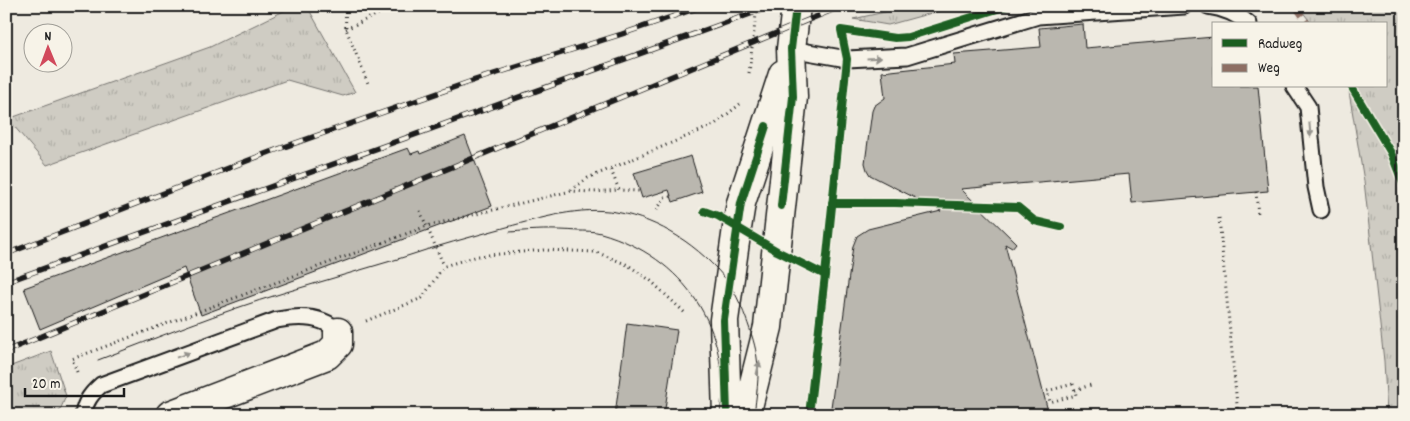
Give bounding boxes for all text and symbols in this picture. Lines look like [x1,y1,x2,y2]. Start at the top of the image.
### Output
north arrow [22,22,72,72]
legend [1212,22,1388,88]
text: N [44,27,52,47]
text: Radweg [1258,34,1302,56]
one-way arrow [866,53,882,61]
text: Weg [1258,58,1280,80]
one-way arrow [1307,123,1315,139]
one-way arrow [176,351,191,359]
one-way arrow [754,360,762,375]
scale bar [25,366,124,398]
text: 20 m [32,374,60,396]

